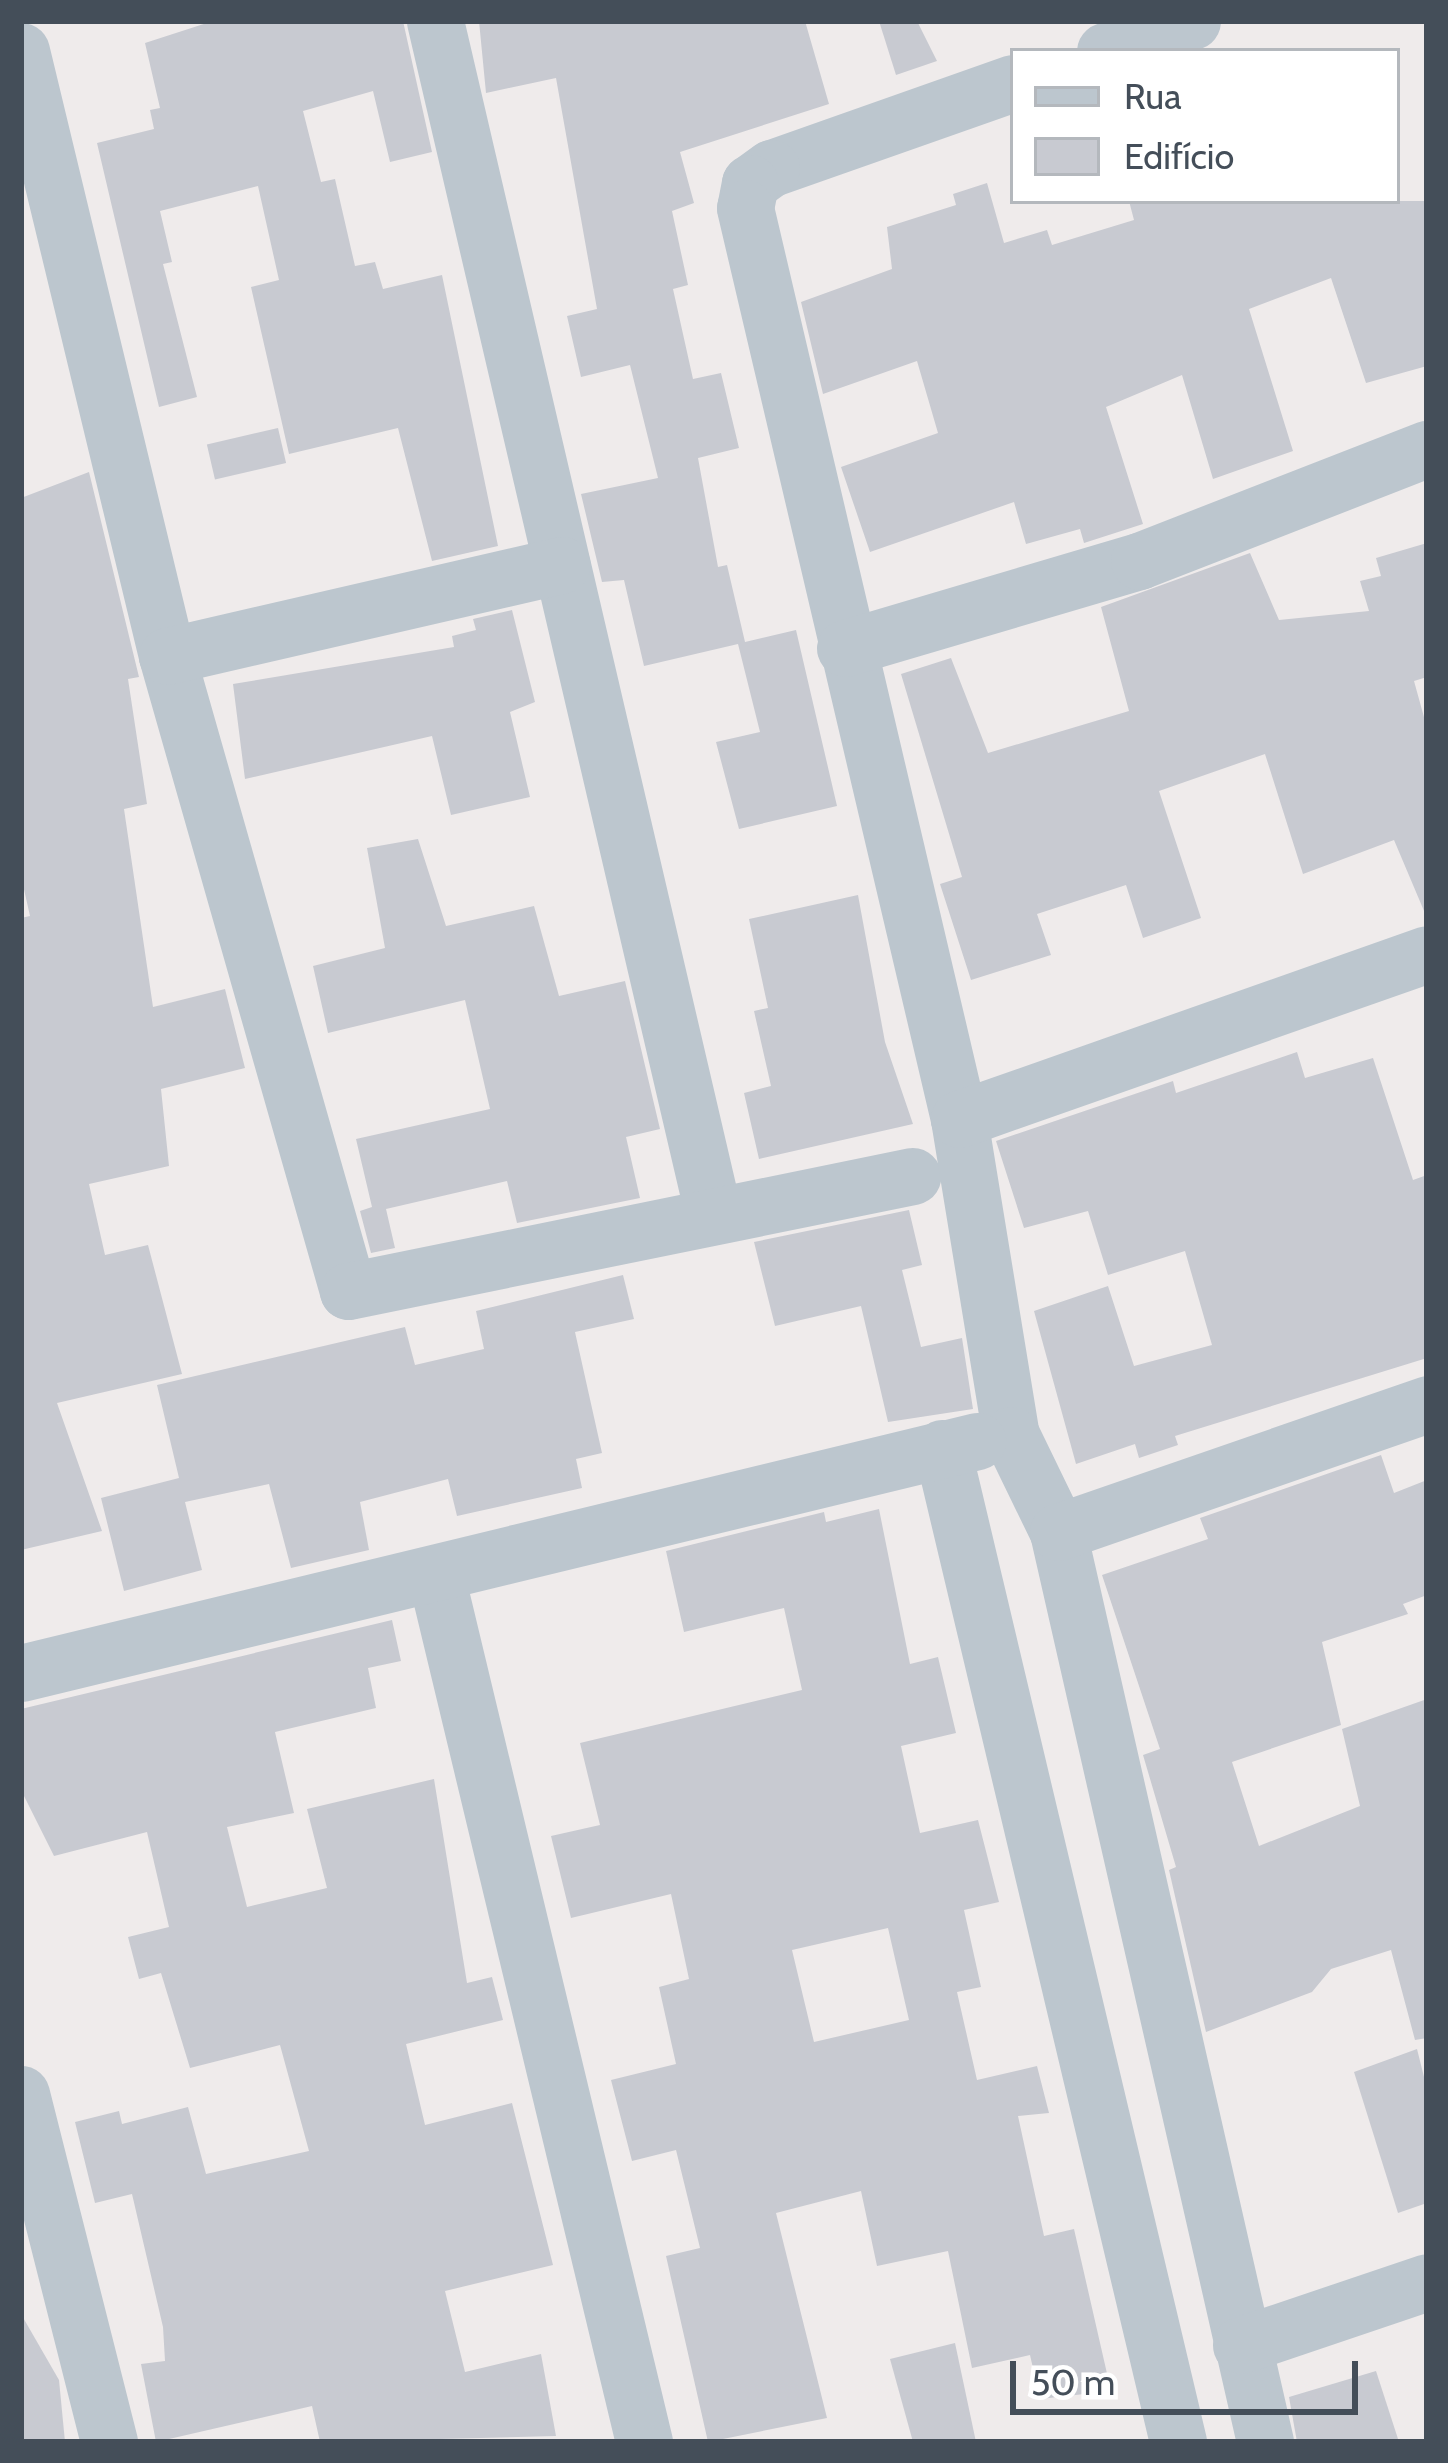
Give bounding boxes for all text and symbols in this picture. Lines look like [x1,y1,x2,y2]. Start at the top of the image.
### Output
legend [1010,48,1400,204]
text: Rua [1124,74,1181,118]
text: Edifício [1124,134,1234,178]
scale bar [1016,2337,1364,2411]
text: 50 m [1031,2360,1115,2404]

